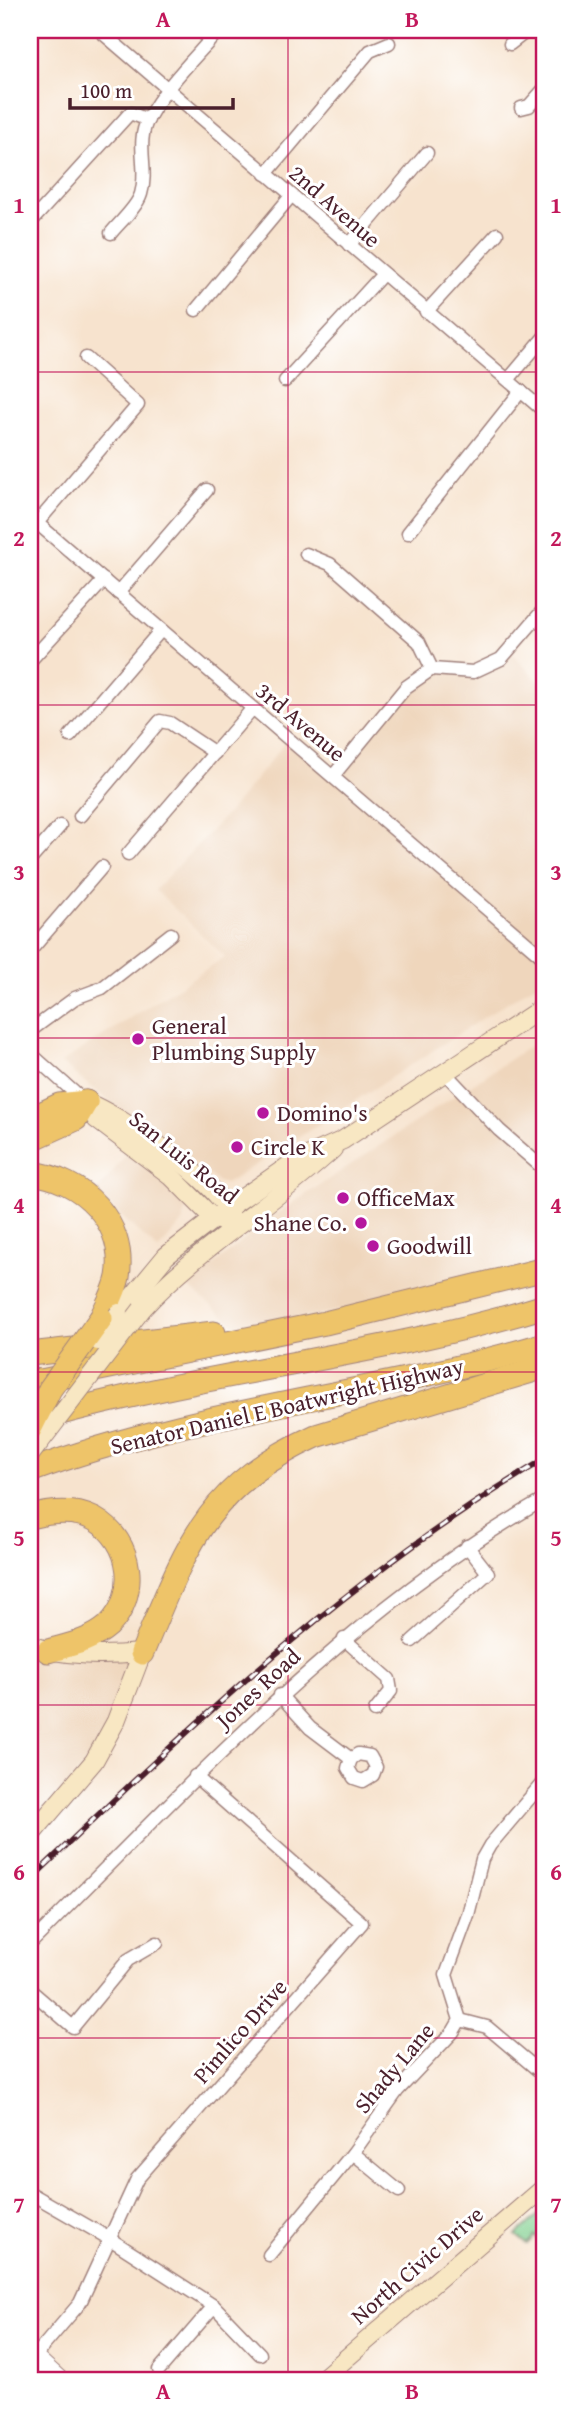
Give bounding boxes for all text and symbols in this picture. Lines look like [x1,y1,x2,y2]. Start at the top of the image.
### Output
text: A [156,2,171,35]
text: B [405,2,419,35]
scale bar [70,66,233,110]
text: 100 m [80,75,132,106]
street label: 2nd Avenue [282,156,388,255]
text: 1 [13,188,25,221]
text: 1 [550,188,562,221]
text: 2 [13,521,25,554]
text: 2 [550,521,562,554]
street label: 3rd Avenue [249,674,353,769]
text: 3 [13,855,25,888]
text: 3 [550,855,562,888]
place label: General Plumbing Supply [152,1009,317,1068]
marker: General Plumbing Supply [130,1031,146,1047]
place label: Domino's [277,1096,368,1129]
street label: San Luis Road [122,1102,247,1212]
marker: Domino's [255,1105,271,1121]
place label: Circle K [251,1130,325,1163]
marker: Circle K [229,1139,245,1155]
place label: OfficeMax [357,1181,455,1214]
text: 4 [13,1188,25,1221]
text: 4 [550,1188,562,1221]
marker: OfficeMax [335,1190,351,1206]
place label: Shane Co. [253,1206,347,1239]
marker: Shane Co. [353,1215,369,1231]
place label: Goodwill [387,1229,472,1262]
marker: Goodwill [365,1238,381,1254]
street label: Senator Daniel E Boatwright Highway [107,1349,467,1462]
text: 5 [13,1521,25,1554]
text: 5 [550,1521,562,1554]
street label: Jones Road [206,1639,308,1738]
text: 6 [13,1855,25,1888]
text: 6 [550,1855,562,1888]
street label: Pimlico Drive [185,1971,294,2090]
street label: Shady Lane [346,2015,441,2120]
text: 7 [13,2188,25,2221]
text: 7 [550,2188,562,2221]
street label: North Civic Drive [343,2198,490,2332]
text: A [156,2374,171,2407]
text: B [405,2374,419,2407]

